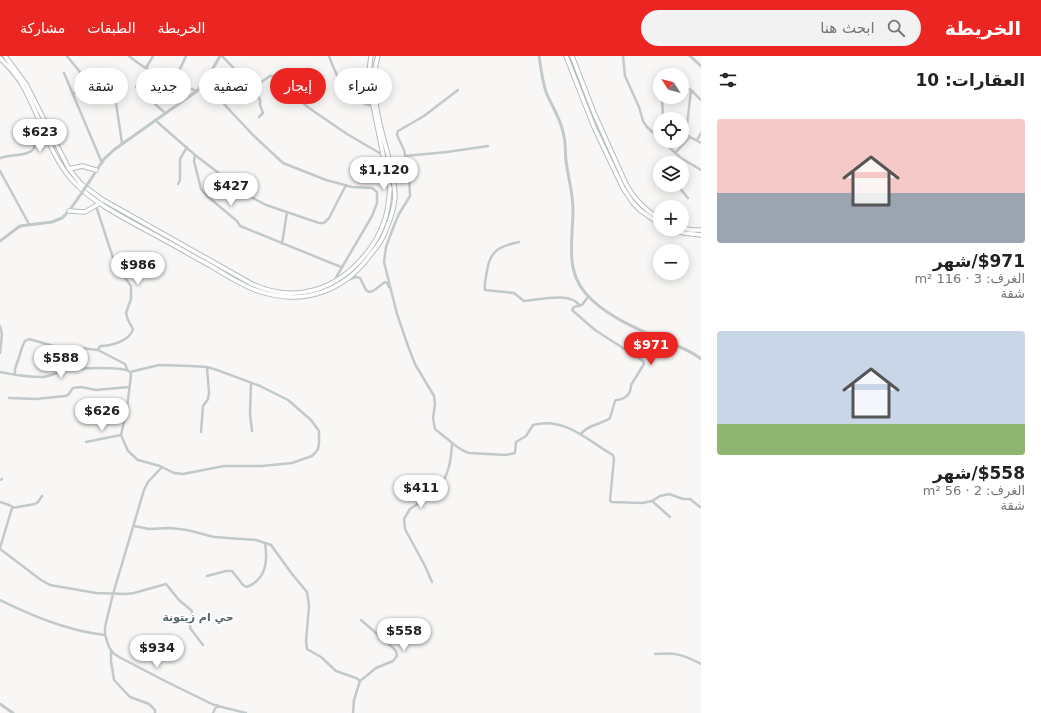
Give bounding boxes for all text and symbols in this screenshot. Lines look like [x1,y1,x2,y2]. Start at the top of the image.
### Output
search box [641,10,921,46]
icon: search [885,17,907,39]
text: الخريطة [945,17,1021,39]
text: ابحث هنا [820,19,875,37]
text: مشاركة [20,20,65,36]
text: الطبقات [87,20,136,36]
text: الخريطة [158,20,205,36]
chip: شقة [74,68,128,104]
chip: جديد [136,68,191,104]
chip: تصفية [199,68,262,104]
chip: إيجار [270,68,326,104]
chip: شراء [334,68,392,104]
north arrow [653,68,689,104]
map controls [653,68,689,280]
icon: filters [717,69,739,91]
text: العقارات: 10 [915,70,1025,90]
button: locate [653,112,689,148]
pin: $623 [16,119,64,153]
text: $623 [22,124,58,139]
icon: home [835,145,907,217]
button: layers [653,156,689,192]
pin: $1,120 [351,157,417,191]
text: $1,120 [359,162,409,177]
pin: $427 [207,173,255,207]
text: $427 [213,178,249,193]
button: + [653,200,689,236]
button: − [653,244,689,280]
text: $971/شهر [933,251,1025,271]
pin: $986 [114,252,162,286]
text: $986 [120,257,156,272]
text: الغرف: 3 · 116 m² [914,271,1025,286]
text: شقة [1001,286,1025,301]
pin: $971 [627,332,675,366]
text: $971 [633,337,669,352]
pin: $588 [37,345,85,379]
text: $588 [43,350,79,365]
icon: home [835,357,907,429]
pin: $626 [78,398,126,432]
text: $626 [84,403,120,418]
text: $558/شهر [933,463,1025,483]
pin: $411 [397,475,445,509]
text: $411 [403,480,439,495]
text: الغرف: 2 · 56 m² [923,483,1025,498]
text: شقة [1001,498,1025,513]
district label: حي ام زيتونة [162,611,234,624]
pin: $558 [380,618,428,652]
text: $558 [386,623,422,638]
pin: $934 [133,635,181,669]
text: $934 [139,640,175,655]

